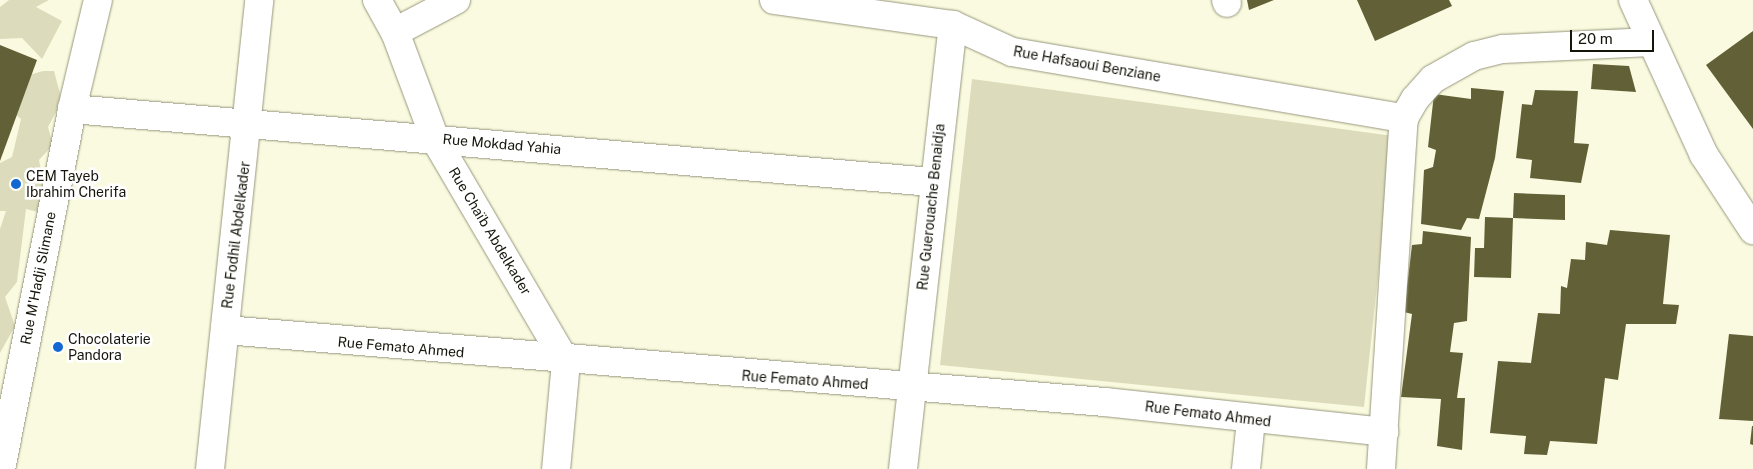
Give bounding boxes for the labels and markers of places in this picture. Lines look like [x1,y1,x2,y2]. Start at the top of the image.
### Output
place label: CEM Tayeb Ibrahim Cherifa [26,168,126,200]
marker: CEM Tayeb Ibrahim Cherifa [10,178,22,190]
place label: Chocolaterie Pandora [68,331,151,364]
marker: Chocolaterie Pandora [52,341,64,353]

